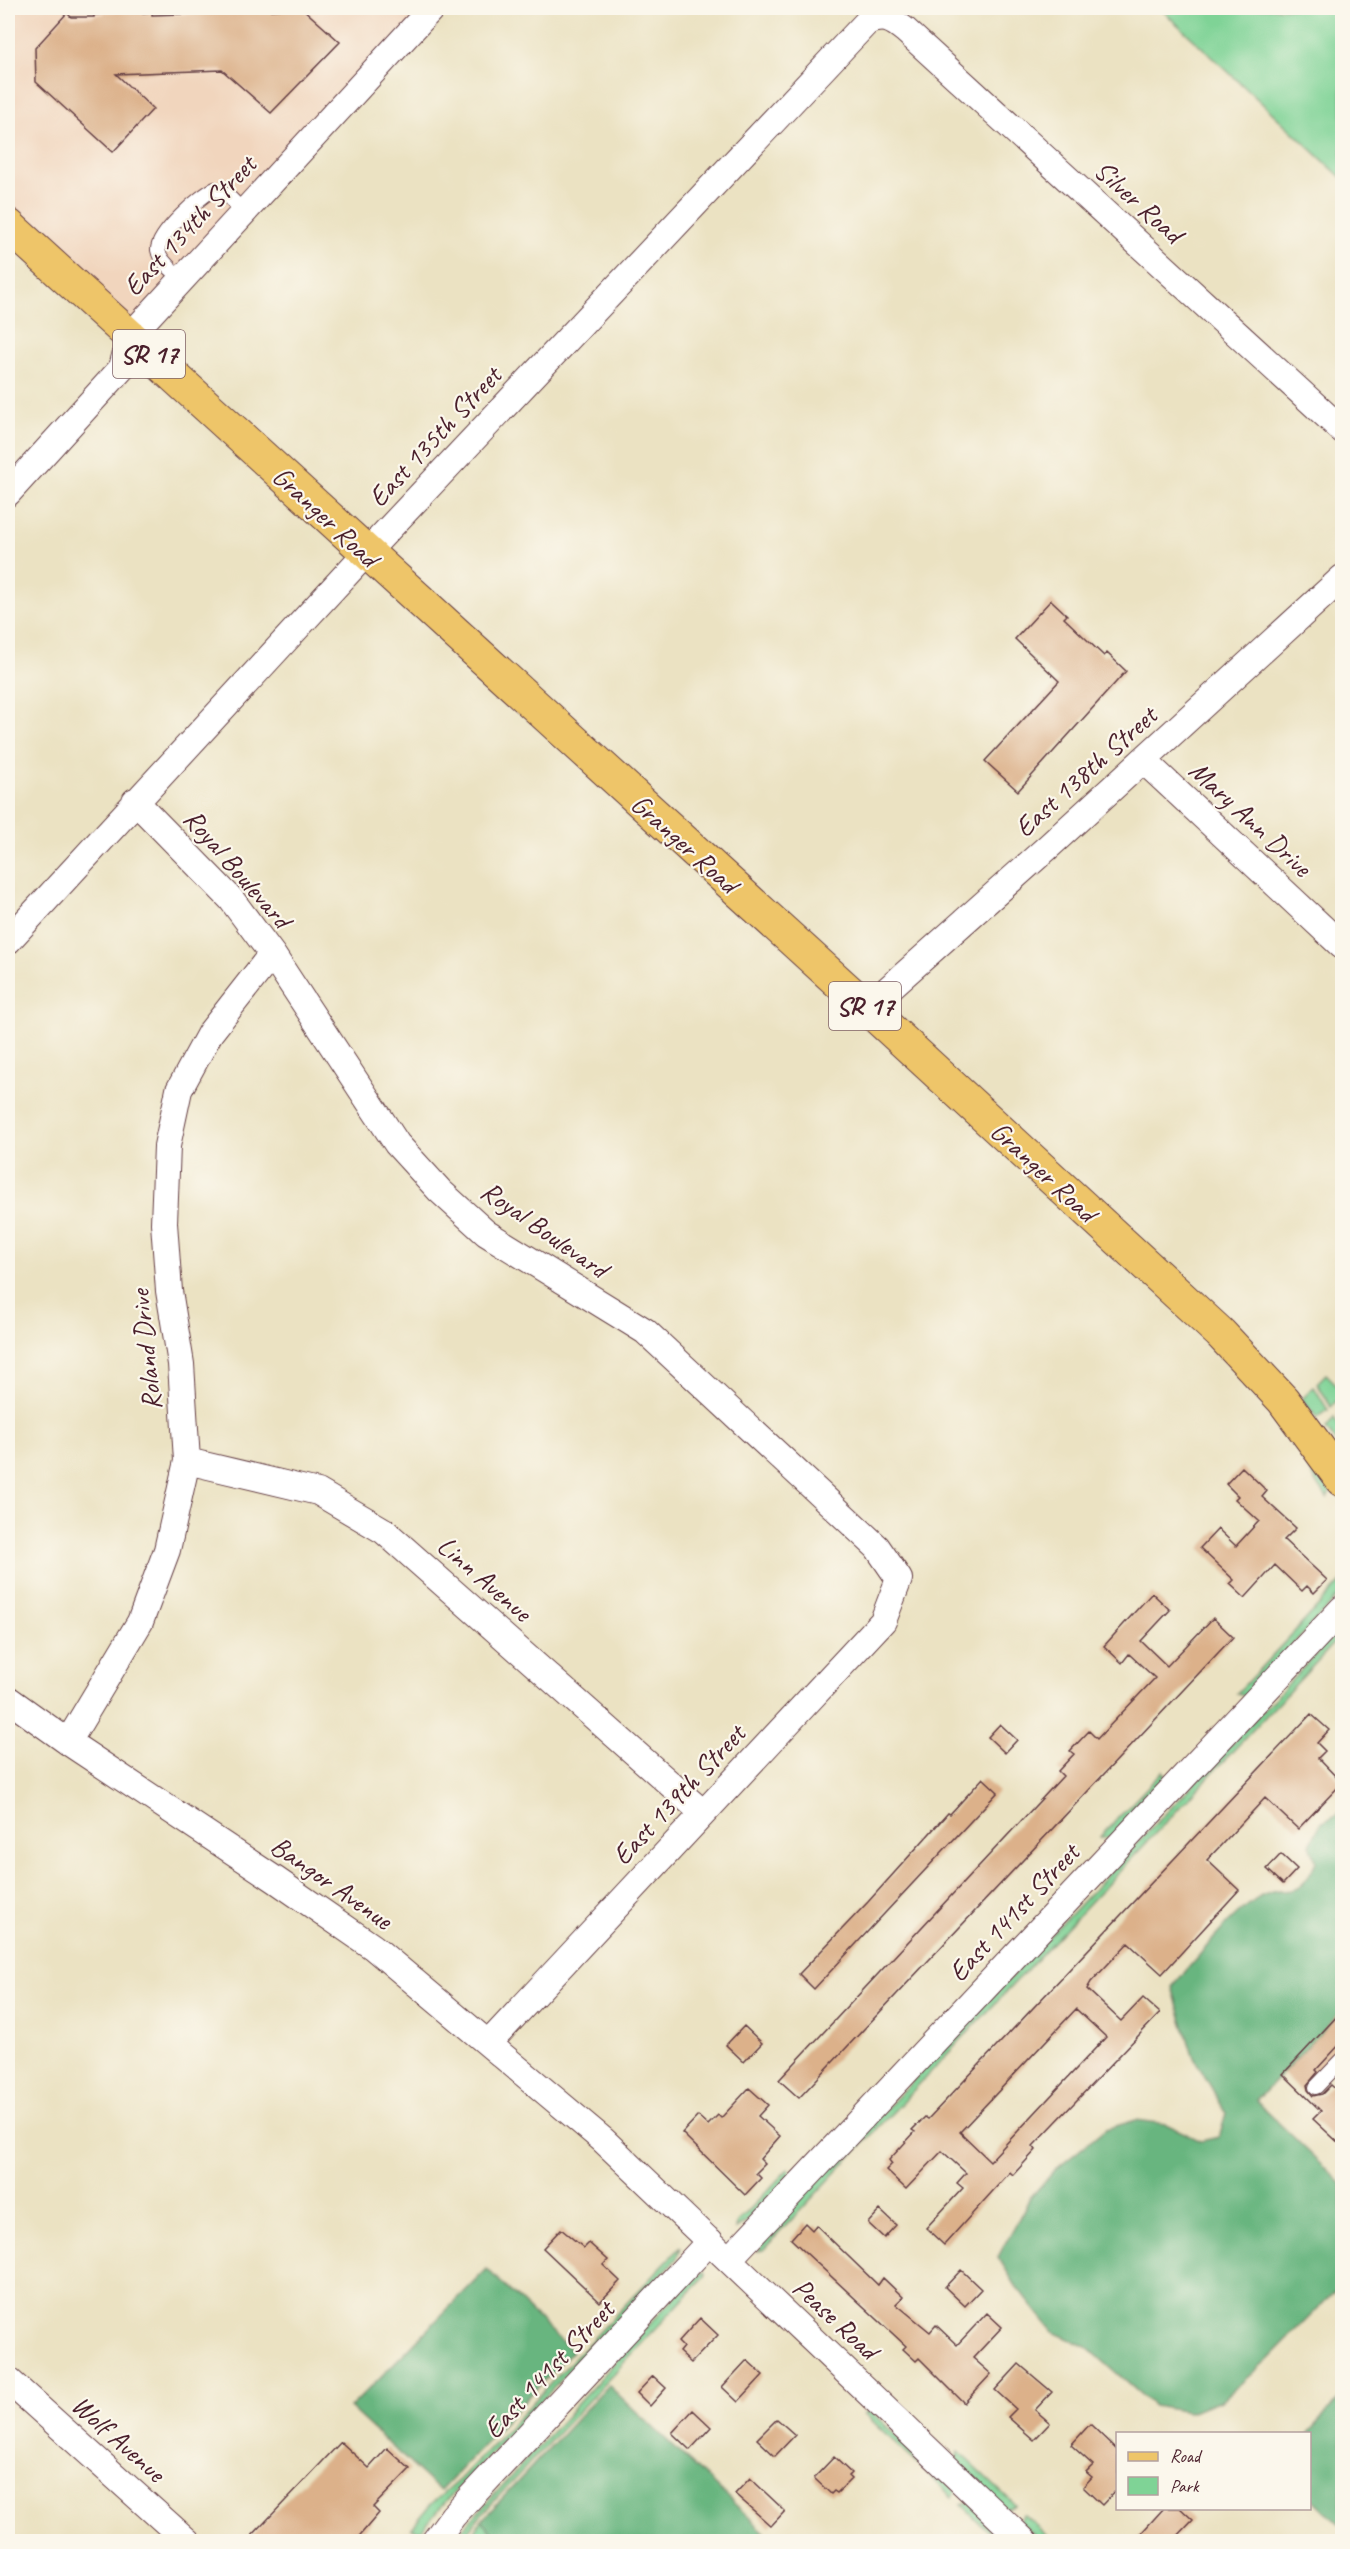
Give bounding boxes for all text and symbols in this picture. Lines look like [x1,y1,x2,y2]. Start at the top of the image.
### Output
street label: East 134th Street [115,146,265,303]
street label: Silver Road [1087,152,1193,253]
road number: SR 17 [113,330,185,378]
street label: East 135th Street [360,357,510,514]
street label: Granger Road [265,458,389,577]
street label: East 138th Street [1007,696,1166,844]
street label: Mary Ann Drive [1182,753,1321,885]
street label: Granger Road [624,786,748,903]
street label: Royal Boulevard [176,801,302,938]
road number: SR 17 [829,982,901,1030]
street label: Granger Road [983,1113,1107,1232]
street label: Royal Boulevard [475,1173,618,1288]
street label: Roland Drive [122,1286,169,1412]
street label: Linn Avenue [430,1528,541,1630]
street label: East 139th Street [604,1715,754,1872]
street label: Bangor Avenue [264,1828,401,1938]
street label: East 141st Street [940,1834,1088,1989]
street label: Pease Road [786,2270,889,2369]
street label: East 141st Street [475,2291,623,2446]
street label: Wolf Avenue [65,2387,174,2491]
legend [1116,2432,1311,2510]
text: Road [1170,2445,1203,2467]
text: Park [1170,2475,1200,2497]

